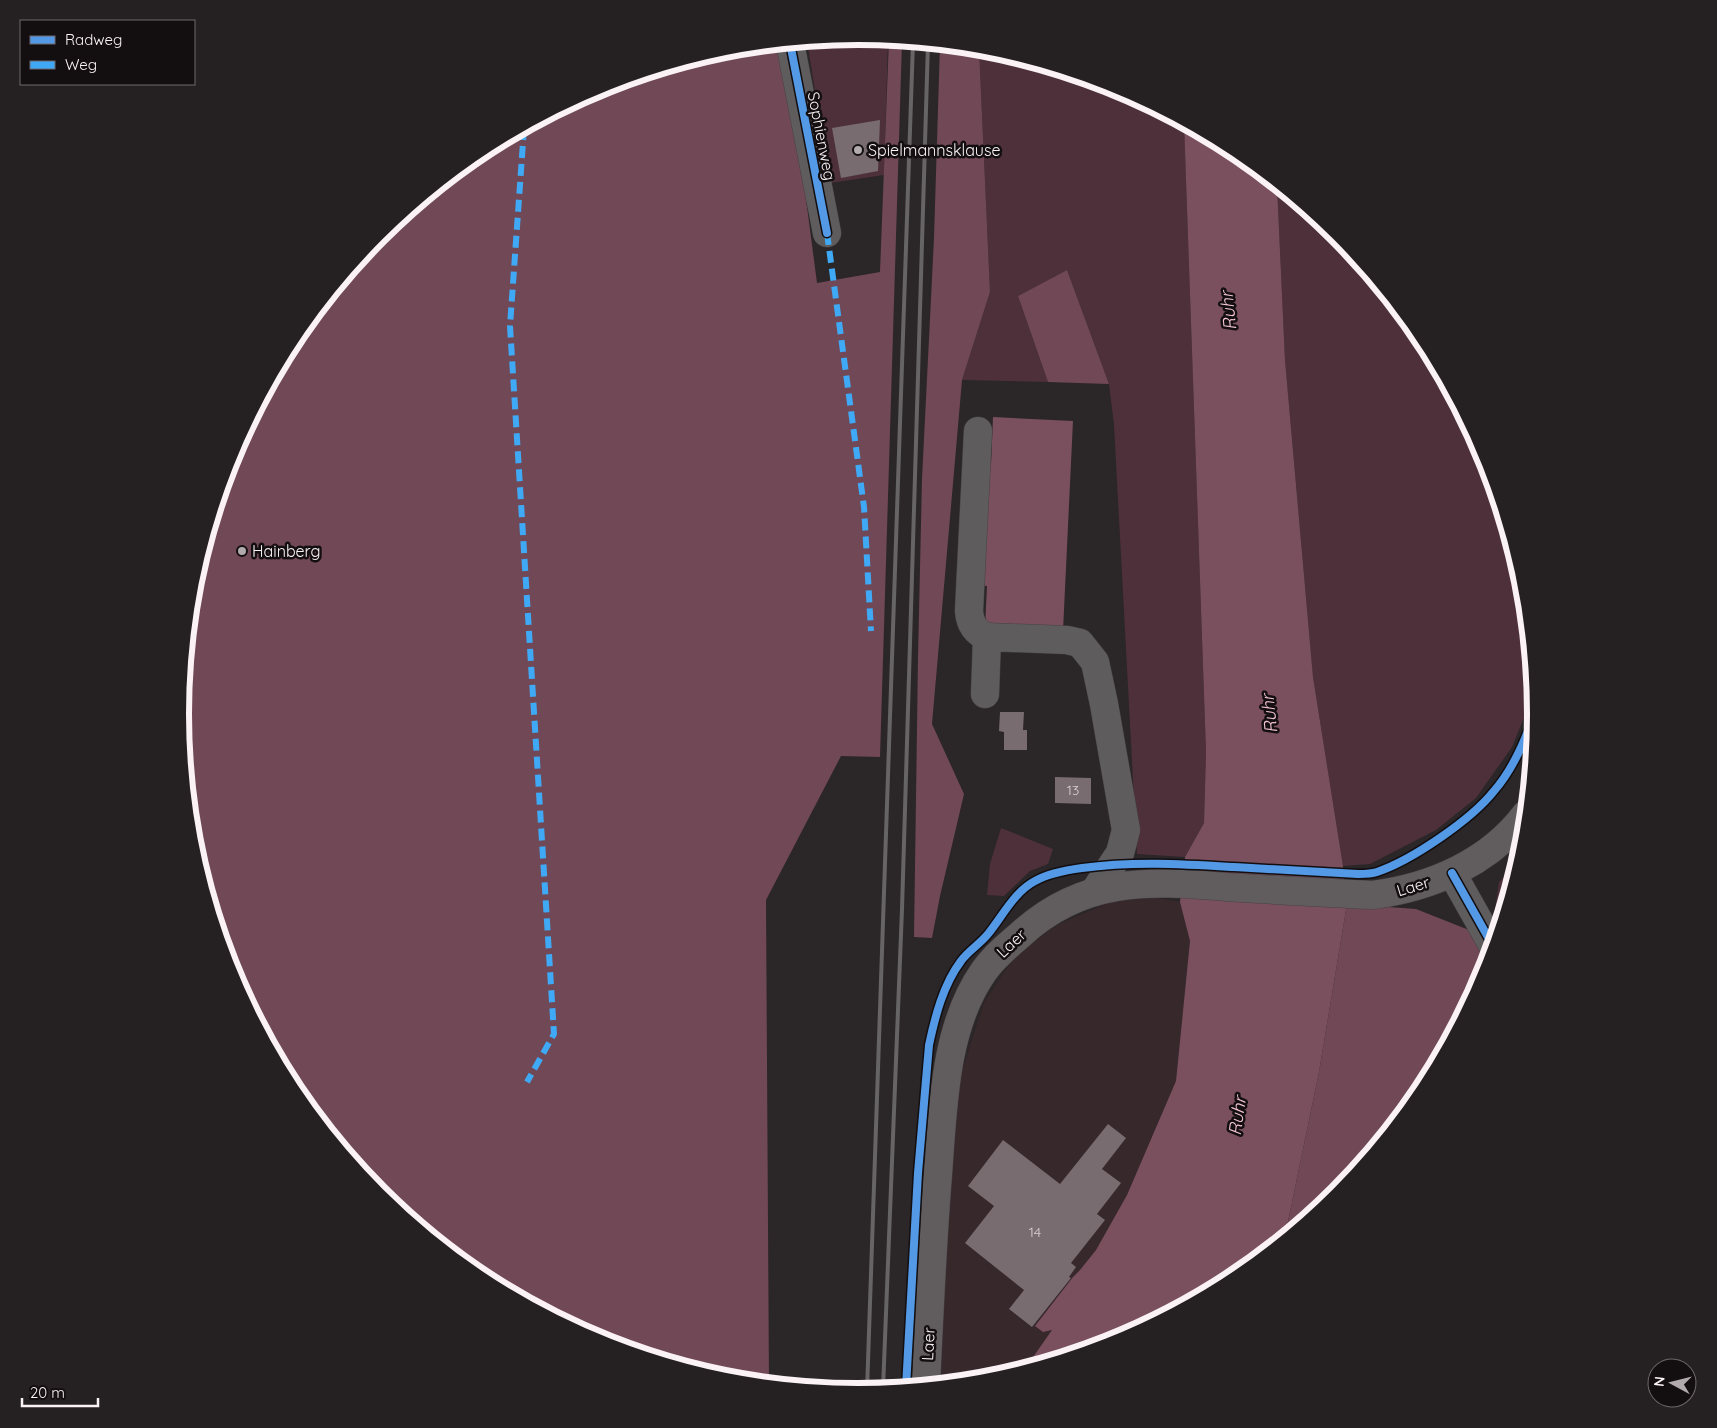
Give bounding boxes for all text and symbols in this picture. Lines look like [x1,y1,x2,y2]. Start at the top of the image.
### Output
legend [20,20,195,85]
text: Radweg [65,30,122,49]
text: Weg [65,55,97,74]
street label: Sophienweg [804,90,840,182]
place label: Spielmannsklause [868,140,1000,160]
marker: Spielmannsklause [852,144,864,156]
water label: Ruhr [1214,288,1241,332]
place label: Hainberg [252,541,321,561]
marker: Hainberg [236,545,248,557]
water label: Ruhr [1255,691,1282,735]
house number: 13 [1067,781,1079,799]
street label: Laer [1394,872,1432,900]
street label: Laer [992,924,1030,962]
water label: Ruhr [1223,1093,1251,1137]
house number: 14 [1029,1223,1041,1241]
street label: Laer [917,1327,939,1361]
north arrow [1647,1358,1697,1408]
text: N [1650,1375,1669,1388]
scale bar [22,1376,99,1408]
text: 20 m [30,1383,65,1402]

